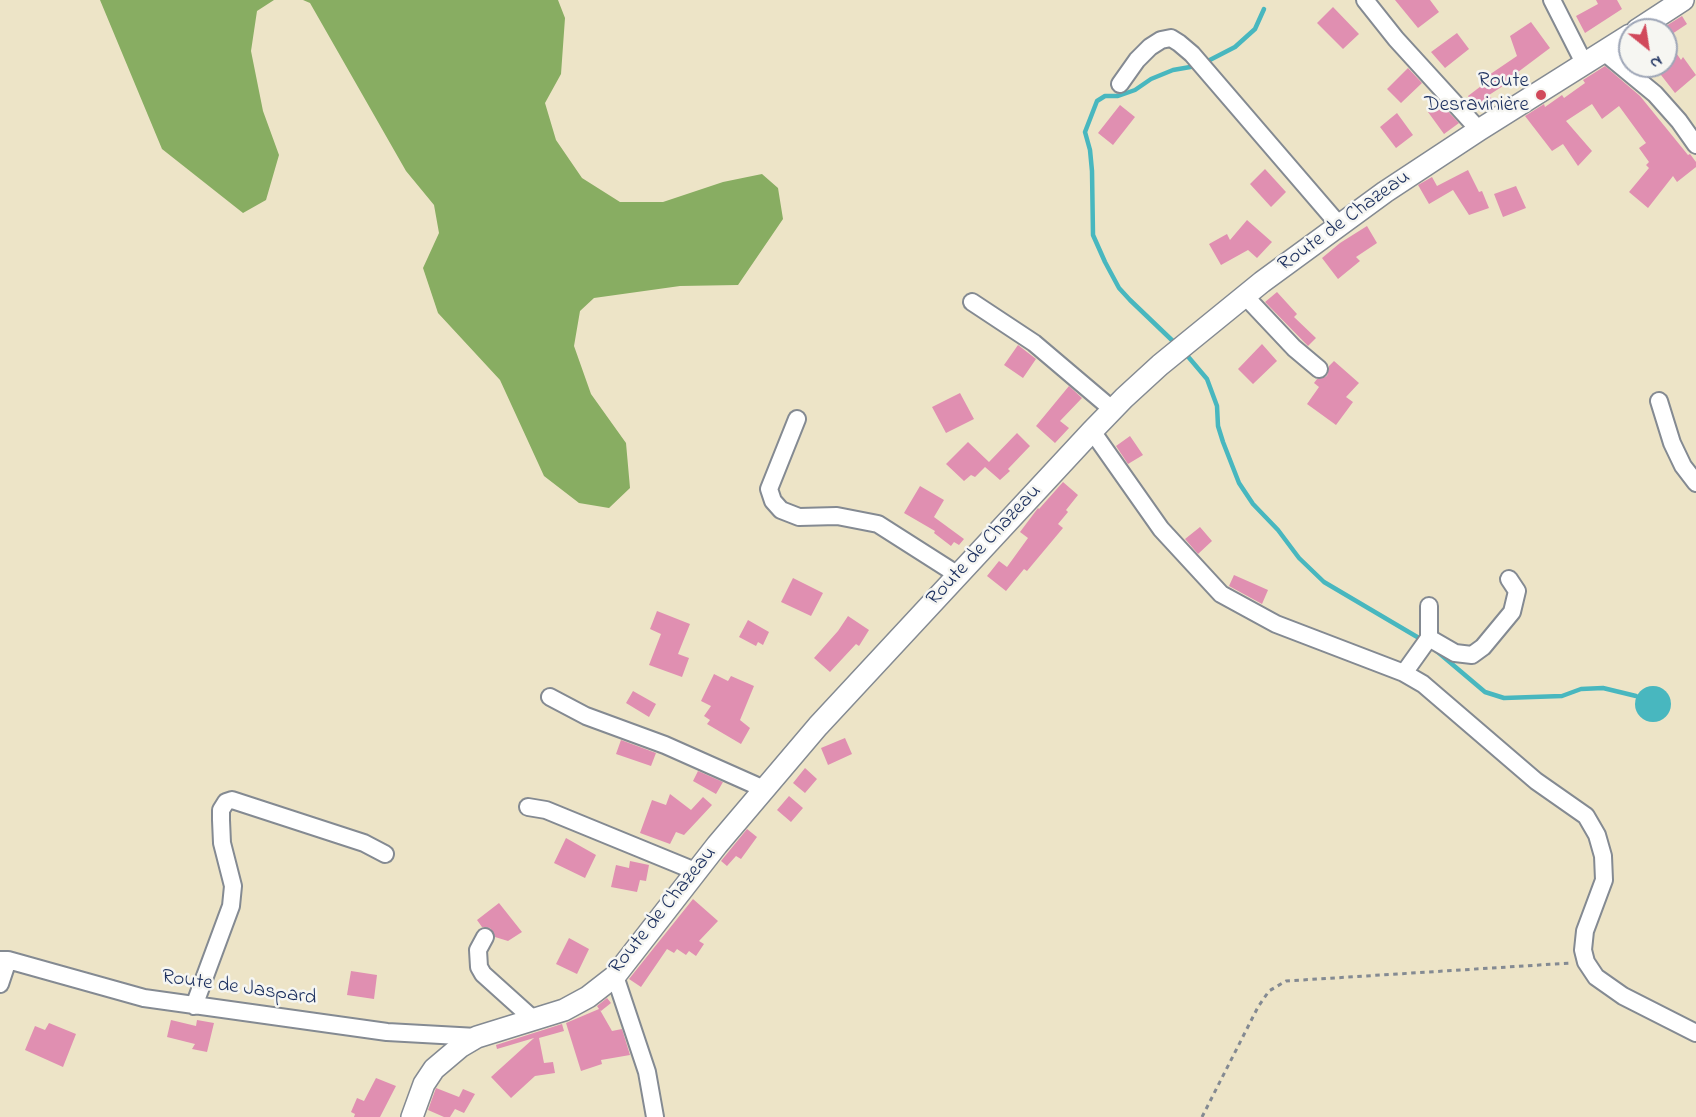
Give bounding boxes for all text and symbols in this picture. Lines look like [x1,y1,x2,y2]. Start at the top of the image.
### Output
north arrow [1618,18,1678,78]
text: N [1645,49,1667,75]
place label: Route Desravinière [1424,70,1529,120]
marker: Route Desravinière [1534,88,1548,102]
street label: Route de Chazeau [1274,166,1416,278]
street label: Route de Chazeau [922,480,1048,612]
street label: Route de Chazeau [605,842,723,980]
street label: Route de Jaspard [160,966,318,1012]

